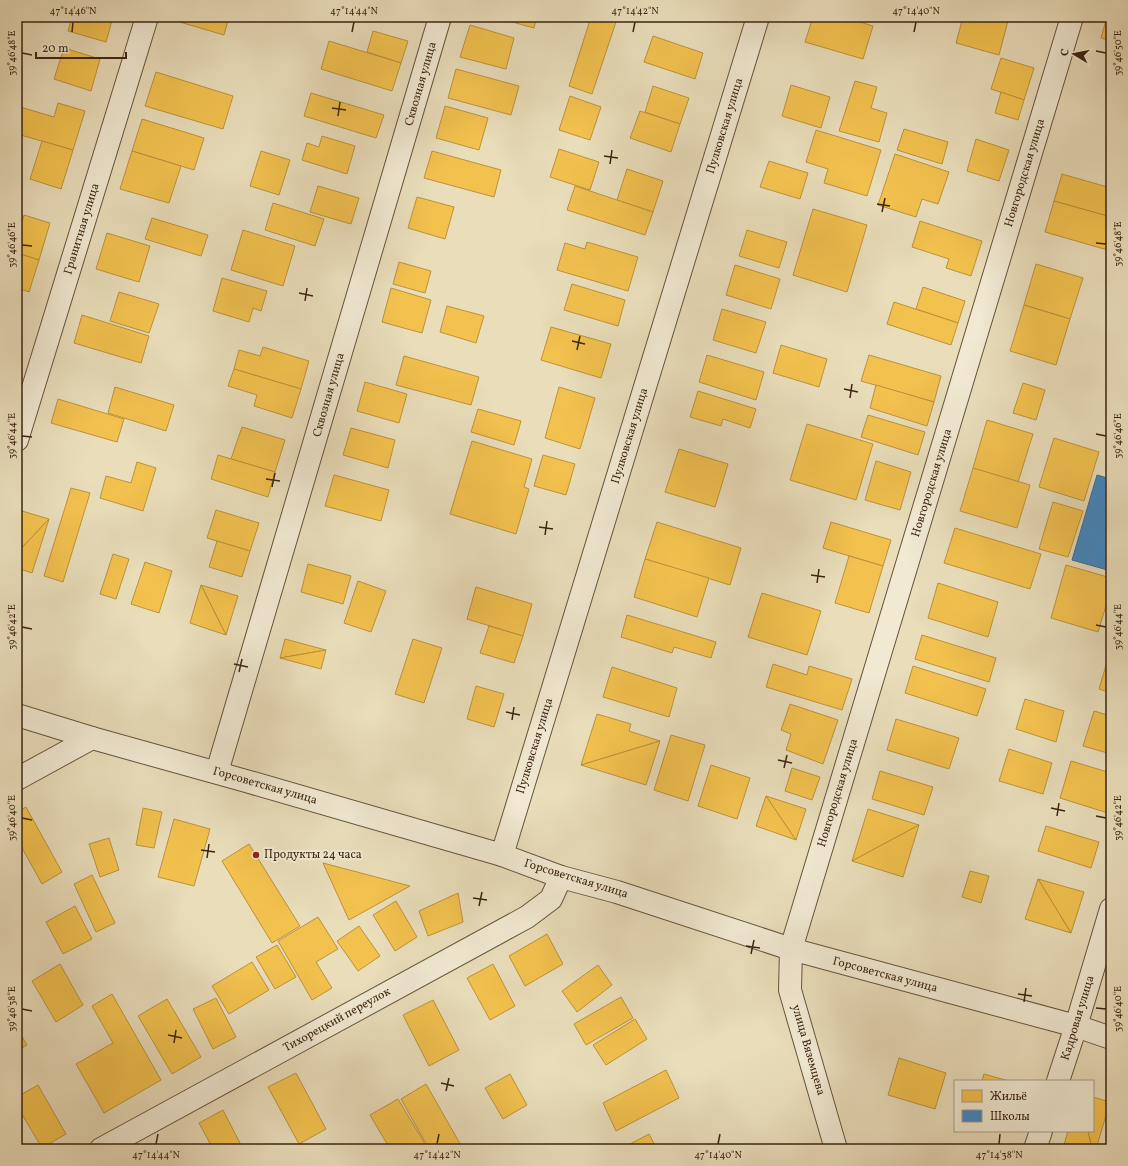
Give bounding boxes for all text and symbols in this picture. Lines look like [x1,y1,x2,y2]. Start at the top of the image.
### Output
text: 47°14'46"N [49,4,97,18]
text: 47°14'44"N [330,4,378,18]
text: 47°14'42"N [611,4,659,18]
text: 47°14'40"N [892,4,940,18]
text: 39°46'48"E [5,30,19,76]
text: 39°46'50"E [1111,30,1125,76]
scale bar [36,34,126,60]
north arrow [1054,34,1094,74]
street label: Сквозная улица [401,40,441,128]
text: 20 m [42,41,69,57]
text: С [1058,48,1074,57]
street label: Пулковская улица [703,76,747,176]
street label: Новгородская улица [1001,117,1049,229]
street label: Гранитная улица [61,181,103,277]
text: 39°46'48"E [1111,221,1125,267]
text: 39°46'46"E [5,222,19,268]
street label: Сквозная улица [309,351,349,439]
street label: Пулковская улица [608,386,652,486]
text: 39°46'44"E [5,413,19,459]
text: 39°46'46"E [1111,413,1125,459]
street label: Новгородская улица [908,427,956,539]
text: 39°46'42"E [5,604,19,650]
text: 39°46'44"E [1111,604,1125,650]
street label: Пулковская улица [513,696,557,796]
street label: Новгородская улица [814,737,862,849]
street label: Горсоветская улица [211,763,319,809]
text: 39°46'40"E [5,795,19,841]
text: 39°46'42"E [1111,795,1125,841]
place label: Продукты 24 часа [264,847,362,863]
marker: Продукты 24 часа [251,850,261,860]
street label: Горсоветская улица [522,856,630,902]
street label: Горсоветская улица [831,953,939,997]
street label: Кадровая улица [1057,974,1099,1062]
street label: Тихорецкий переулок [281,984,394,1056]
text: 39°46'38"E [5,986,19,1032]
text: 39°46'40"E [1111,986,1125,1032]
street label: улица Вяземцева [787,1003,829,1097]
legend [954,1080,1094,1132]
text: Жильё [990,1089,1027,1105]
text: Школы [990,1109,1030,1125]
text: 47°14'44"N [132,1148,180,1162]
text: 47°14'42"N [413,1148,461,1162]
text: 47°14'40"N [694,1148,742,1162]
text: 47°14'38"N [975,1148,1023,1162]

